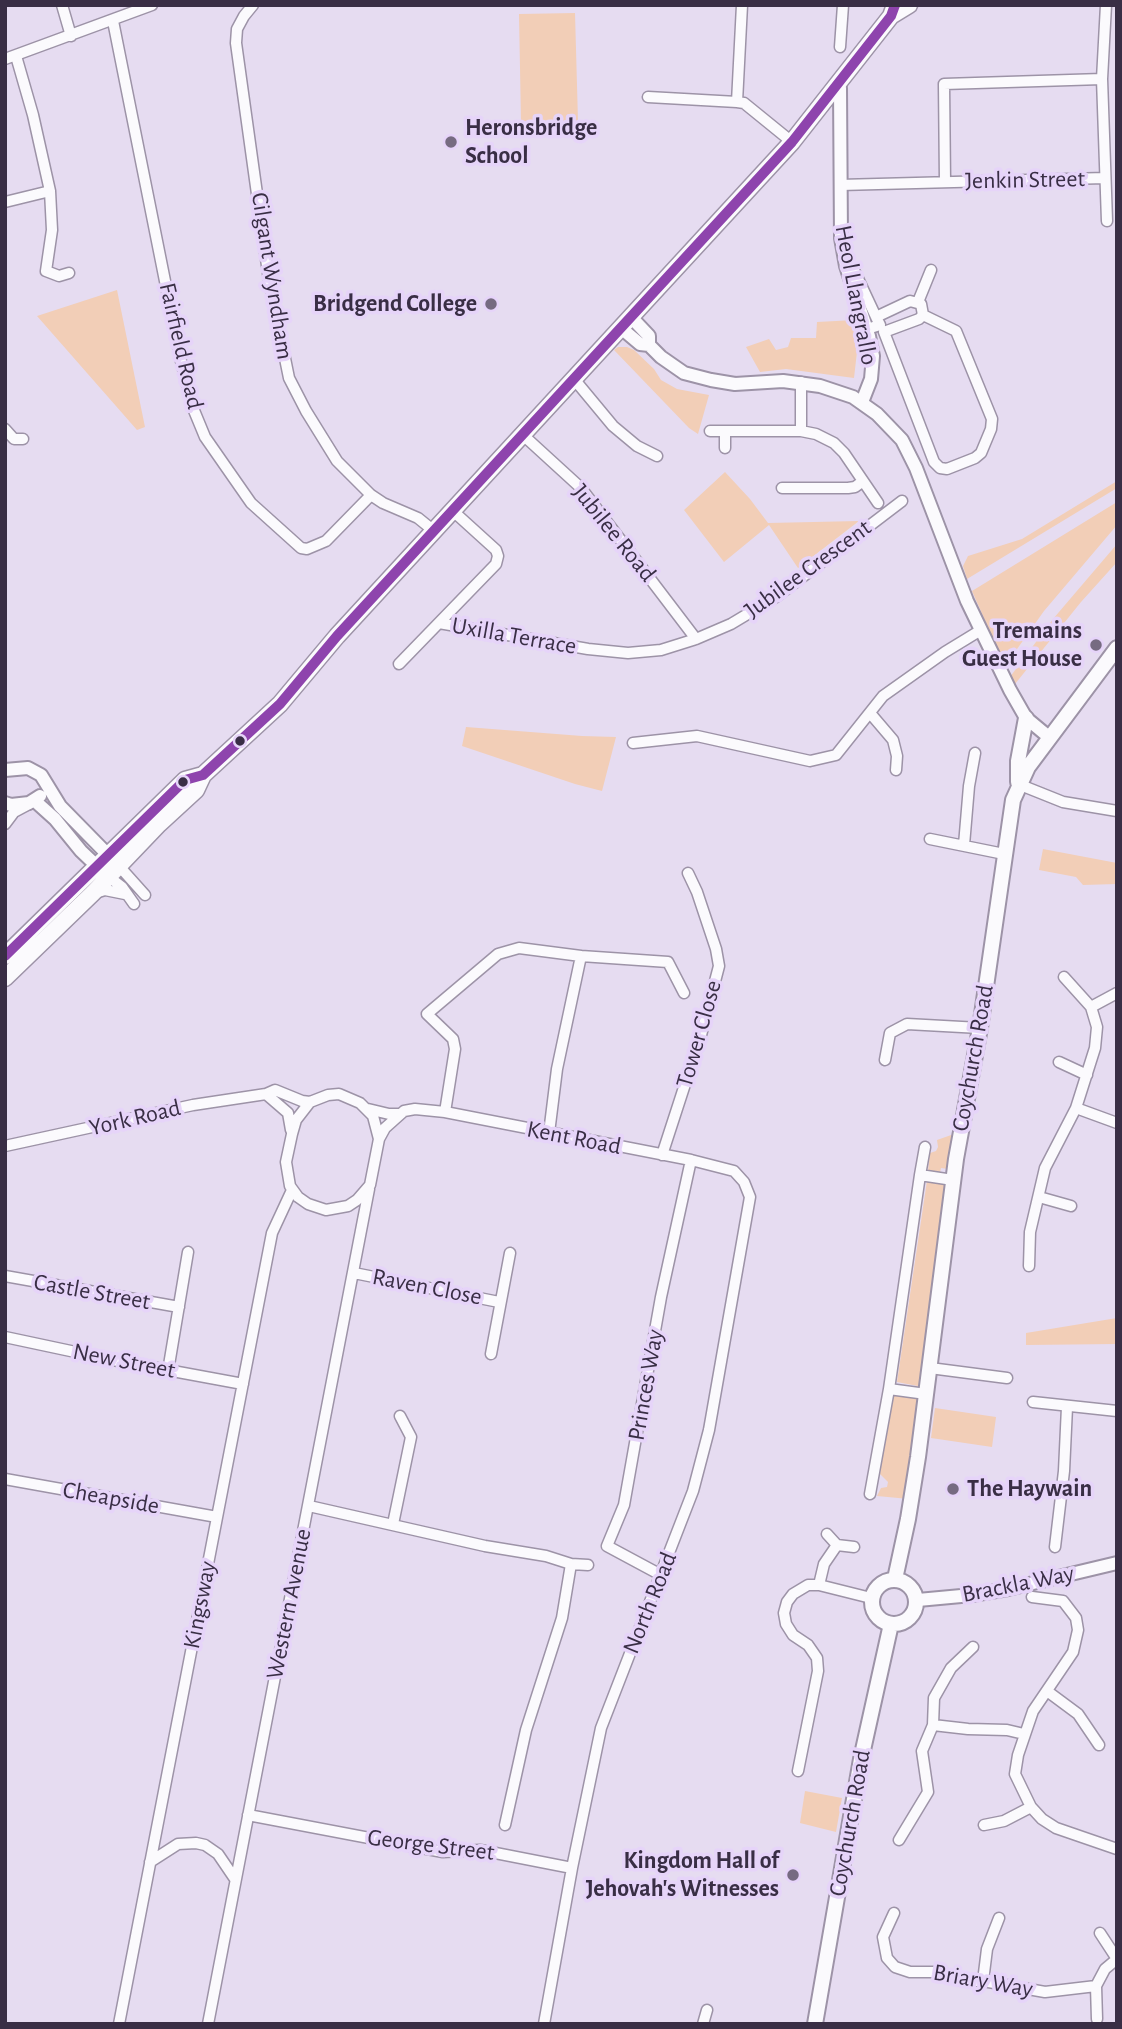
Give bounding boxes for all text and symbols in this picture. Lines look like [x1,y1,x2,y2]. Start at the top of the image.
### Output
place label: Heronsbridge School [465,114,597,170]
marker: Heronsbridge School [443,134,459,150]
street label: Jenkin Street [965,165,1085,195]
street label: Cilgant Wyndham [245,190,299,362]
street label: Heol Llangrallo [828,223,884,367]
street label: Fairfield Road [152,280,210,412]
place label: Bridgend College [313,290,477,318]
marker: Bridgend College [483,296,499,312]
street label: Jubilee Road [566,478,662,588]
street label: Jubilee Crescent [739,513,877,625]
street label: Uxilla Terrace [449,611,579,661]
place label: Tremains Guest House [962,617,1082,673]
marker: Tremains Guest House [1088,637,1104,653]
unlabelled marker [233,734,247,748]
unlabelled marker [176,775,190,789]
street label: Tower Close [670,977,728,1091]
street label: Coychurch Road [946,983,1000,1133]
street label: York Road [86,1093,184,1143]
street label: Kent Road [524,1115,624,1161]
street label: Raven Close [370,1262,484,1312]
street label: Castle Street [32,1268,152,1316]
street label: Princes Way [622,1327,670,1443]
street label: New Street [70,1337,178,1385]
street label: Cheapside [60,1475,162,1521]
place label: The Haywain [967,1475,1092,1503]
marker: The Haywain [945,1481,961,1497]
street label: Western Avenue [260,1526,318,1682]
street label: North Road [617,1548,683,1658]
street label: Kingsway [177,1559,223,1651]
street label: Brackla Way [960,1559,1076,1609]
street label: Coychurch Road [823,1748,877,1898]
street label: George Street [366,1823,496,1867]
place label: Kingdom Hall of Jehovah's Witnesses [586,1847,779,1903]
marker: Kingdom Hall of Jehovah's Witnesses [785,1867,801,1883]
street label: Briary Way [931,1958,1035,2004]

